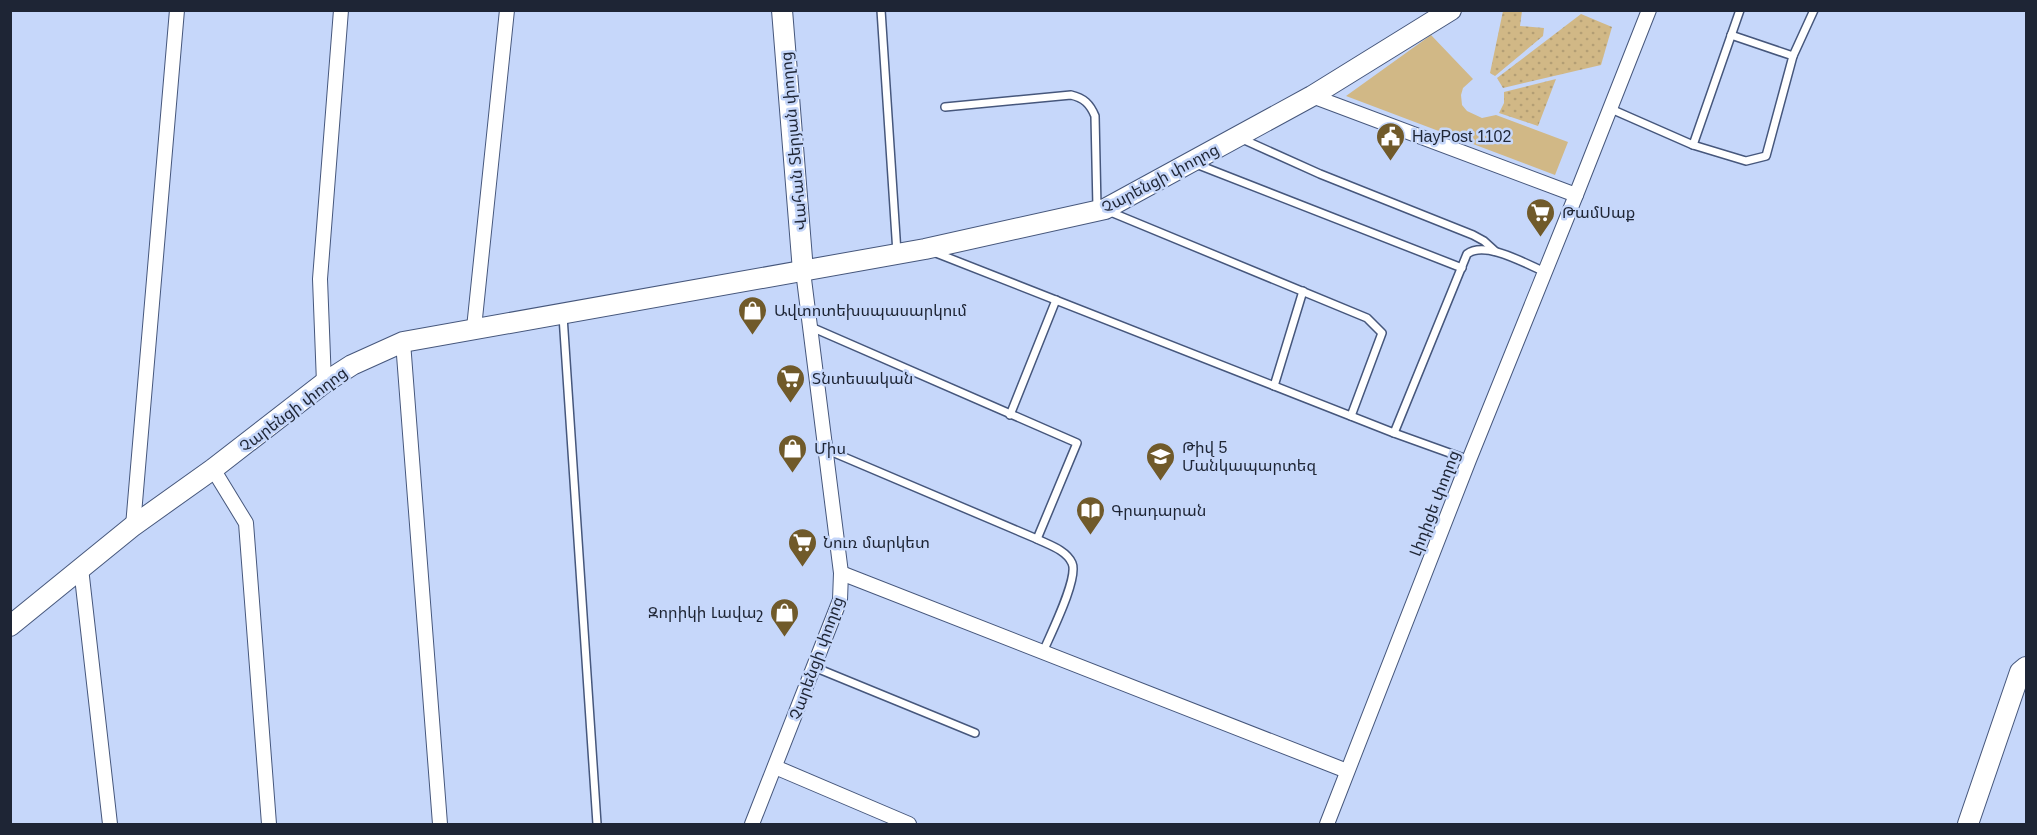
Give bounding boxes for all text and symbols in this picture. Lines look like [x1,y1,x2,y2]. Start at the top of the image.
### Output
street label: Վահան Տերյան փողոց [777,51,811,231]
public building icon: HayPost 1102 [1375,120,1407,162]
place label: HayPost 1102 [1412,128,1511,145]
street label: Չարենցի փողոց [1099,140,1222,217]
supermarket icon: ԹամՍաք [1525,196,1557,238]
place label: ԹամՍաք [1562,204,1635,222]
shop icon: Ավտոտեխսպասարկում [737,294,769,336]
place label: Ավտոտեխսպասարկում [774,302,967,320]
supermarket icon: Տնտեսական [775,362,807,404]
street label: Չարենցի փողոց [236,364,351,456]
place label: Տնտեսական [812,370,913,388]
shop icon: Միս [777,432,809,474]
place label: Թիվ 5 Մանկապարտեզ [1182,439,1317,475]
place label: Միս [814,440,846,458]
school or university icon: Թիվ 5 Մանկապարտեզ [1145,440,1177,482]
street label: Լիդիցե փողոց [1406,448,1463,559]
library icon: Գրադարան [1074,494,1106,536]
place label: Գրադարան [1111,502,1206,520]
supermarket icon: Նուռ մարկետ [786,526,818,568]
place label: Նուռ մարկետ [823,534,930,552]
street label: Չարենցի փողոց [786,594,848,722]
shop icon: Զորիկի Լավաշ [768,596,800,638]
place label: Զորիկի Լավաշ [648,604,763,622]

